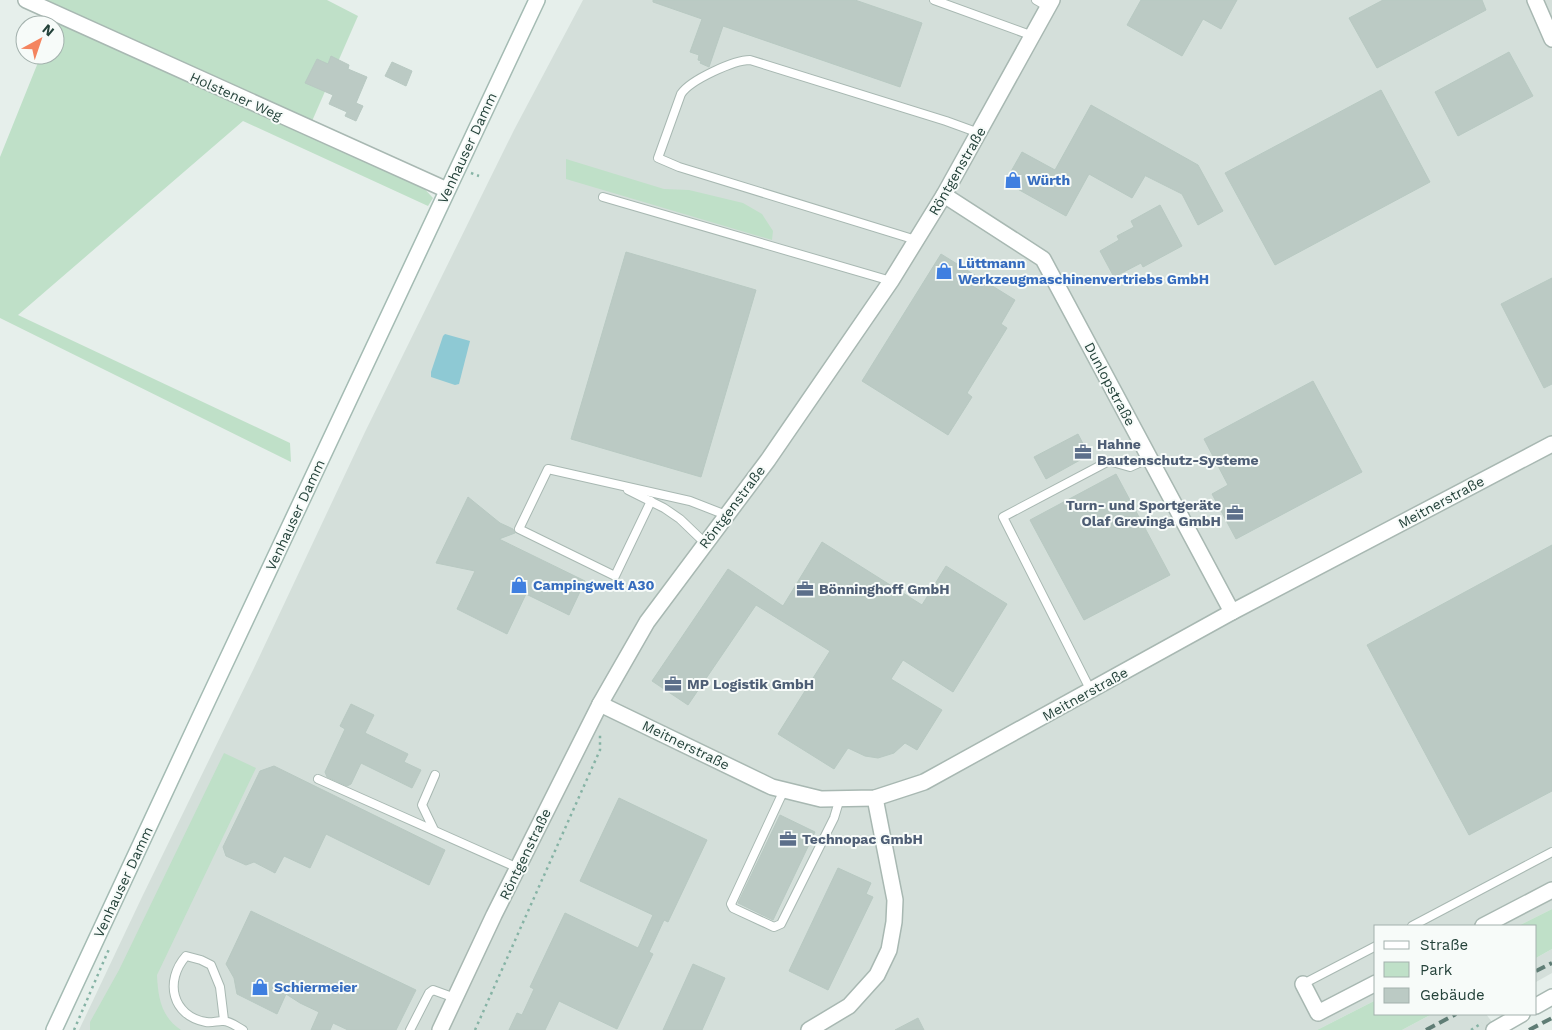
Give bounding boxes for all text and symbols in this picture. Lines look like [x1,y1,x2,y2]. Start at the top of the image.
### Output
north arrow [15,15,65,65]
text: N [39,21,57,40]
street label: Holstener Weg [187,69,285,124]
street label: Venhauser Damm [434,90,500,206]
street label: Röntgenstraße [925,124,989,218]
shop icon: Würth [1003,170,1023,190]
place label: Würth [1027,172,1070,188]
place label: Lüttmann Werkzeugmaschinenvertriebs GmbH [958,255,1209,287]
shop icon: Lüttmann Werkzeugmaschinenvertriebs GmbH [934,261,954,281]
street label: Dunlopstraße [1081,340,1139,428]
place label: Hahne Bautenschutz-Systeme [1097,436,1259,468]
office icon: Hahne Bautenschutz-Systeme [1073,442,1093,462]
street label: Venhauser Damm [262,457,328,573]
street label: Röntgenstraße [696,462,768,552]
street label: Meitnerstraße [1395,473,1487,531]
place label: Turn- und Sportgeräte Olaf Grevinga GmbH [1066,497,1221,529]
office icon: Turn- und Sportgeräte Olaf Grevinga GmbH [1225,503,1245,523]
shop icon: Campingwelt A30 [509,575,529,595]
place label: Campingwelt A30 [533,577,655,593]
office icon: Bönninghoff GmbH [795,579,815,599]
place label: Bönninghoff GmbH [819,581,950,597]
street label: Meitnerstraße [1040,664,1130,724]
office icon: MP Logistik GmbH [663,674,683,694]
place label: MP Logistik GmbH [687,676,814,692]
street label: Meitnerstraße [640,717,732,773]
street label: Röntgenstraße [496,806,554,902]
street label: Venhauser Damm [90,824,156,940]
office icon: Technopac GmbH [778,829,798,849]
place label: Technopac GmbH [802,831,923,847]
legend [1374,925,1537,1015]
text: Straße [1420,936,1468,954]
text: Park [1420,961,1453,979]
shop icon: Schiermeier [250,977,270,997]
place label: Schiermeier [274,979,357,995]
text: Gebäude [1420,986,1485,1004]

